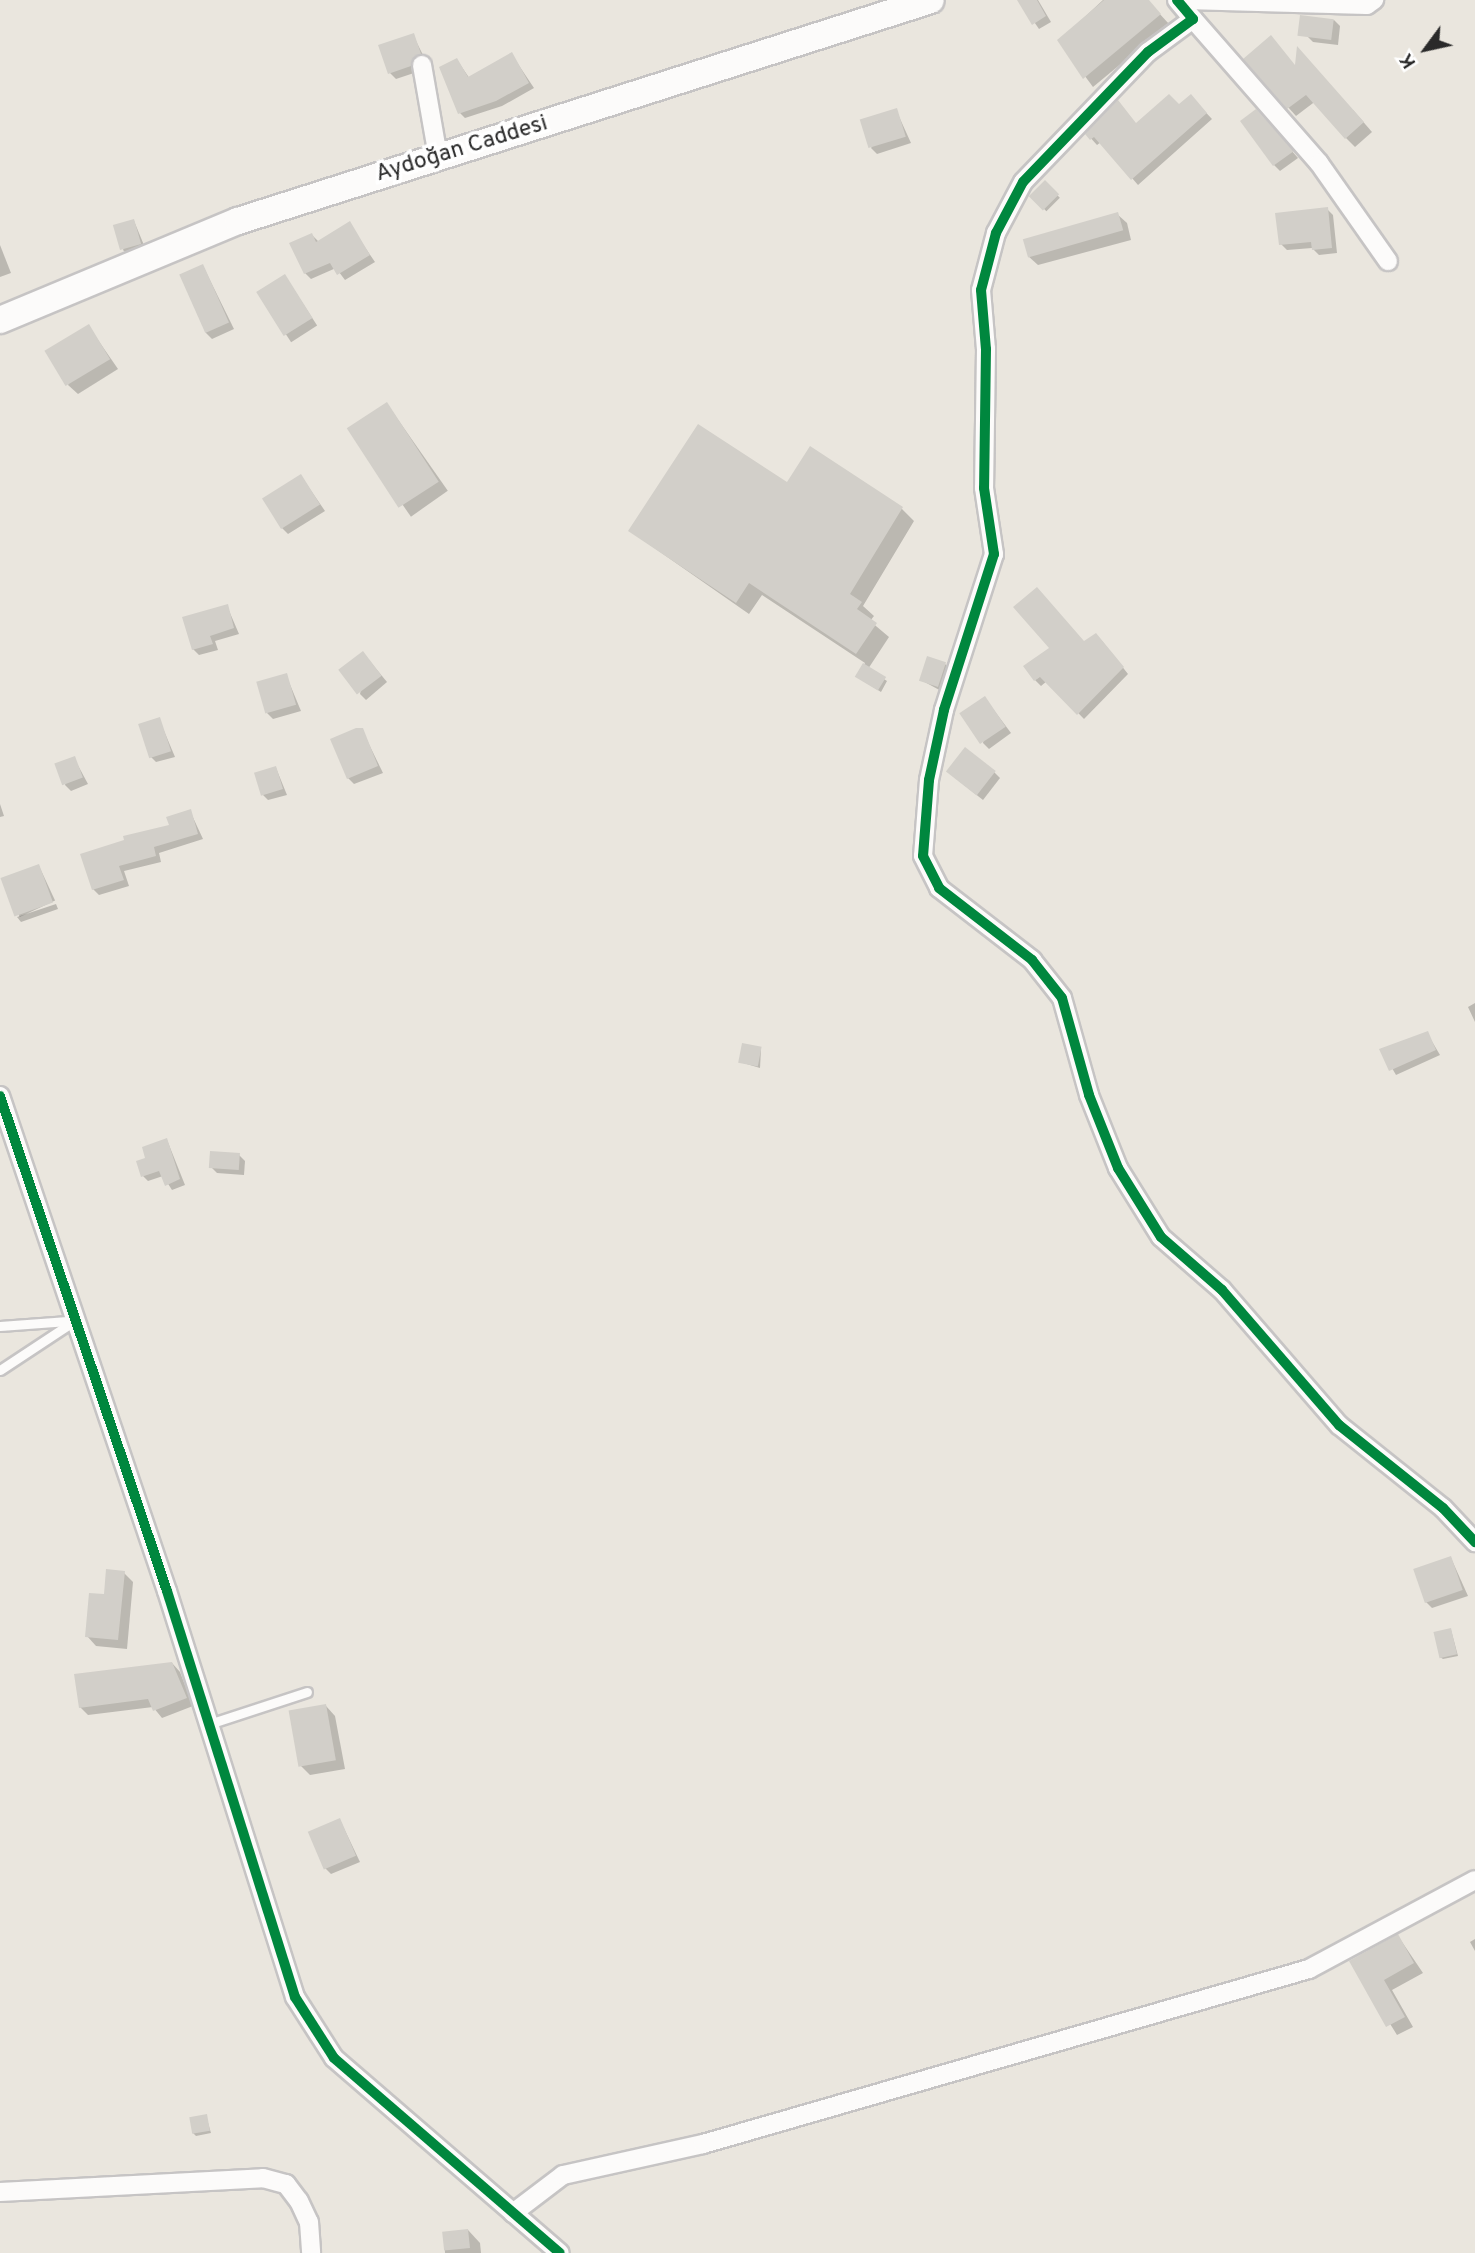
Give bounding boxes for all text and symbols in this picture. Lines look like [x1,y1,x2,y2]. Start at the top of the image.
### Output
north arrow [1391,14,1461,84]
text: K [1395,48,1422,73]
street label: Aydoğan Caddesi [373,111,551,189]

